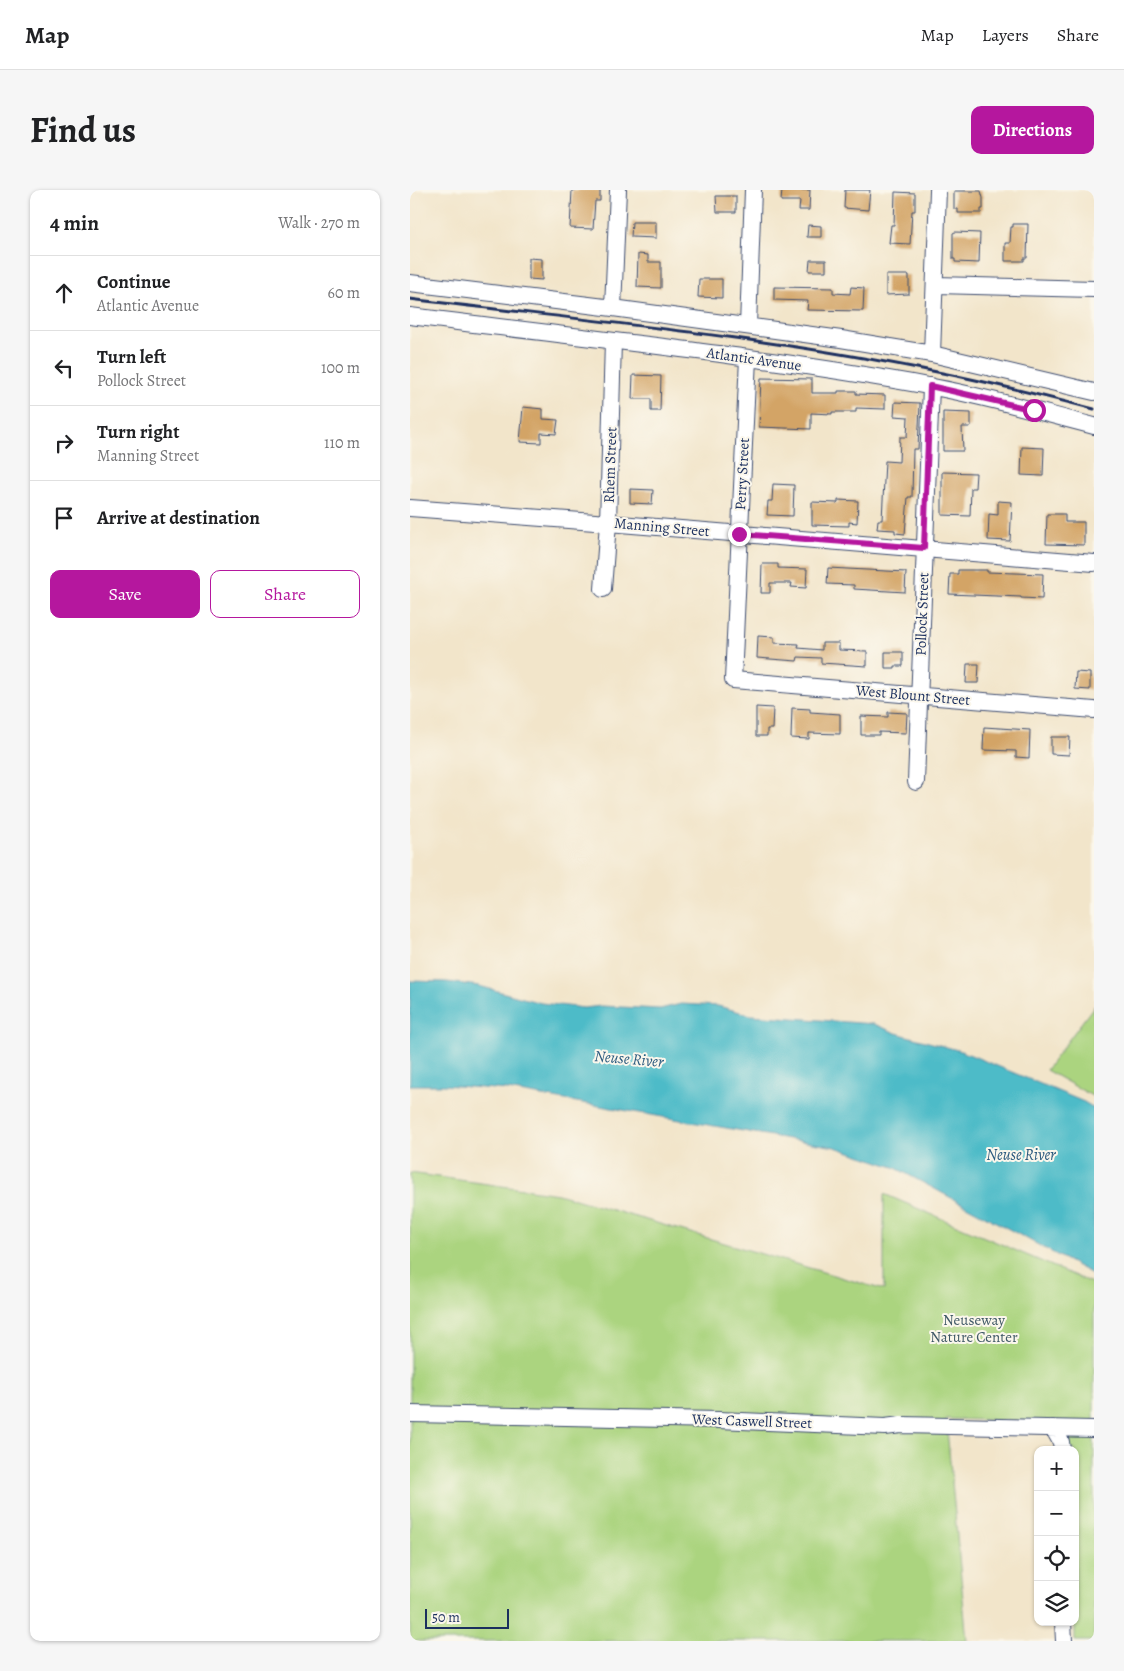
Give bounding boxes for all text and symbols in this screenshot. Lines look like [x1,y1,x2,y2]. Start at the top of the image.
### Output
text: Map [25,19,69,51]
text: Map [921,23,954,47]
text: Layers [982,23,1029,47]
text: Share [1057,23,1099,47]
text: Find us [30,106,136,154]
button: Directions [971,106,1094,154]
text: 4 min [50,209,99,237]
text: Walk · 270 m [278,212,360,234]
text: Continue [97,269,171,295]
icon: ahead [50,279,78,307]
text: 60 m [328,282,360,304]
text: Atlantic Avenue [97,295,199,317]
street label: Atlantic Avenue [704,342,803,376]
text: Turn left [97,344,166,370]
icon: left [50,354,78,382]
text: 100 m [321,357,360,379]
text: Pollock Street [97,370,186,392]
route start [1023,399,1046,422]
text: Turn right [97,419,179,445]
street label: Rhem Street [599,427,621,503]
icon: right [50,429,78,457]
text: 110 m [324,432,360,454]
street label: Perry Street [730,437,754,511]
text: Manning Street [97,445,199,467]
icon: arrive [50,504,78,532]
text: Arrive at destination [97,505,260,531]
street label: Manning Street [613,513,711,541]
route end [728,523,751,546]
button: Save [50,570,200,618]
button: Share [210,570,360,618]
street label: Pollock Street [911,572,933,656]
street label: West Blount Street [854,680,971,710]
water label: Neuse River [593,1045,665,1073]
water label: Neuse River [986,1144,1056,1166]
park label: Neuseway Nature Center [930,1310,1018,1347]
street label: West Caswell Street [691,1409,812,1433]
map controls [1034,1446,1079,1626]
button: + [1034,1446,1079,1491]
button: − [1034,1491,1079,1536]
button: locate [1034,1536,1079,1581]
button: layers [1034,1581,1079,1626]
scale bar [425,1606,509,1629]
text: 50 m [432,1608,460,1627]

